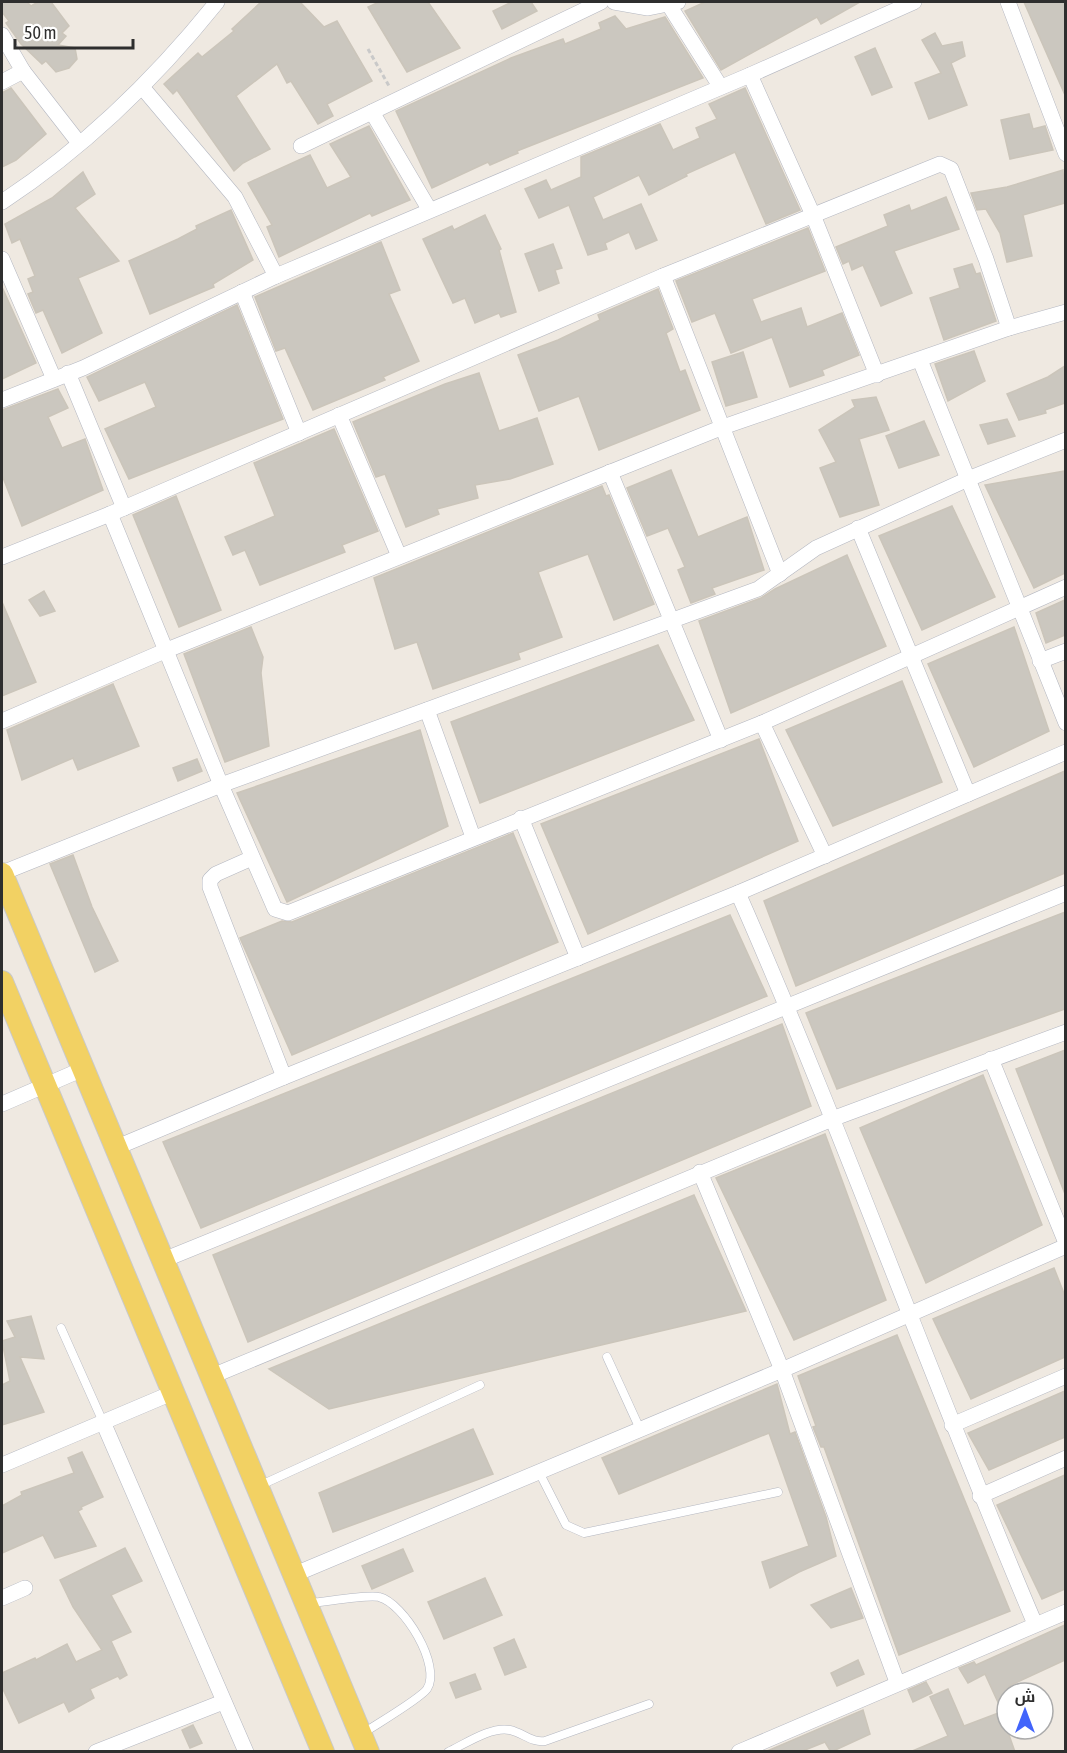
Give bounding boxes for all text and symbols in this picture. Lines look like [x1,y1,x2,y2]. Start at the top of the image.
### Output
scale bar [15,12,134,50]
text: 50 m [24,22,56,43]
north arrow [995,1681,1055,1741]
text: ش [1015,1687,1035,1706]

